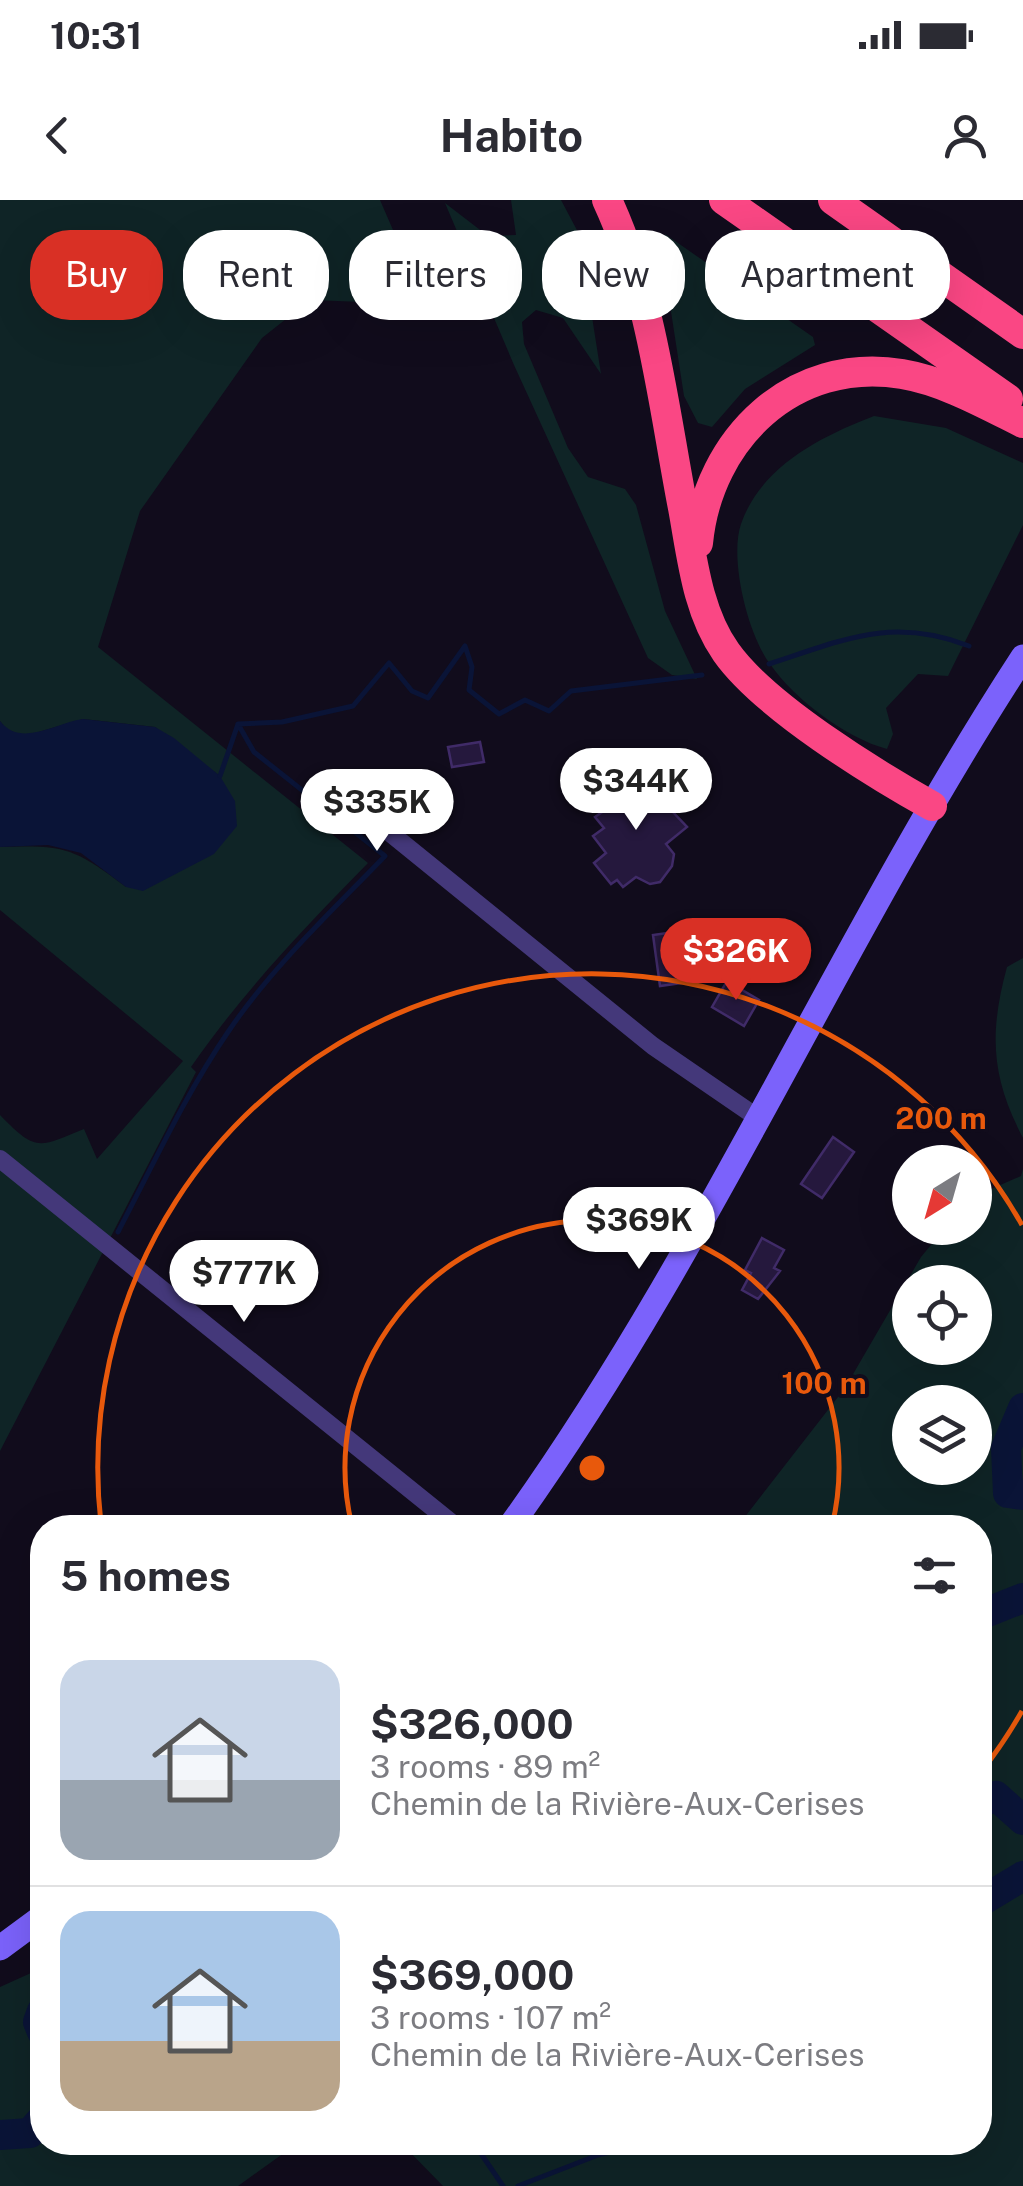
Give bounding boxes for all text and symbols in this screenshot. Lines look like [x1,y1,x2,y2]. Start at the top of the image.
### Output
text: 10:31 [50,13,143,58]
icon: back [30,108,85,163]
icon: person [938,108,993,163]
text: Habito [440,109,583,162]
chip: Buy [30,230,163,320]
chip: Rent [183,230,329,320]
chip: Filters [349,230,522,320]
chip: New [542,230,685,320]
chip: Apartment [705,230,950,320]
pin: $344K [566,748,706,833]
text: $344K [582,762,690,799]
pin: $335K [307,769,447,854]
text: $335K [323,783,431,820]
pin: $326K [666,918,806,1003]
text: $326K [682,932,790,969]
text: 200 m [895,1100,987,1136]
north arrow [892,1145,992,1245]
map controls [892,1145,992,1485]
pin: $369K [569,1187,709,1272]
text: $369K [585,1201,693,1238]
pin: $777K [174,1240,314,1325]
text: $777K [191,1254,297,1291]
button: locate [892,1265,992,1365]
text: 100 m [781,1365,867,1401]
button: layers [892,1385,992,1485]
centre of rings [574,1450,610,1486]
icon: filters [907,1548,962,1603]
text: 5 homes [60,1551,231,1600]
text: $326,000 [370,1699,574,1748]
icon: home [140,1700,260,1820]
text: 3 rooms · 89 m² [370,1748,600,1785]
text: Chemin de la Rivière-Aux-Cerises [370,1785,864,1822]
text: $369,000 [370,1950,574,1999]
icon: home [140,1951,260,2071]
text: 3 rooms · 107 m² [370,1999,611,2036]
text: Chemin de la Rivière-Aux-Cerises [370,2036,864,2073]

